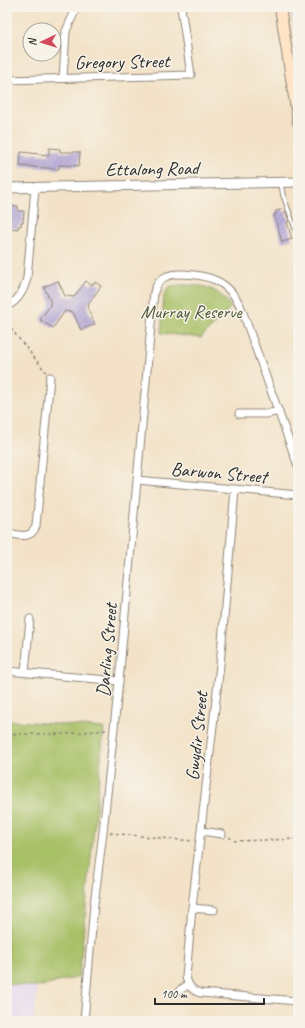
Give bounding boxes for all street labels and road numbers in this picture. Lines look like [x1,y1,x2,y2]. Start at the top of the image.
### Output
street label: Gregory Street [74,49,171,75]
street label: Ettalong Road [105,156,201,182]
street label: Barwon Street [170,457,271,489]
street label: Darling Street [91,601,123,698]
street label: Gwydir Street [180,689,214,782]

